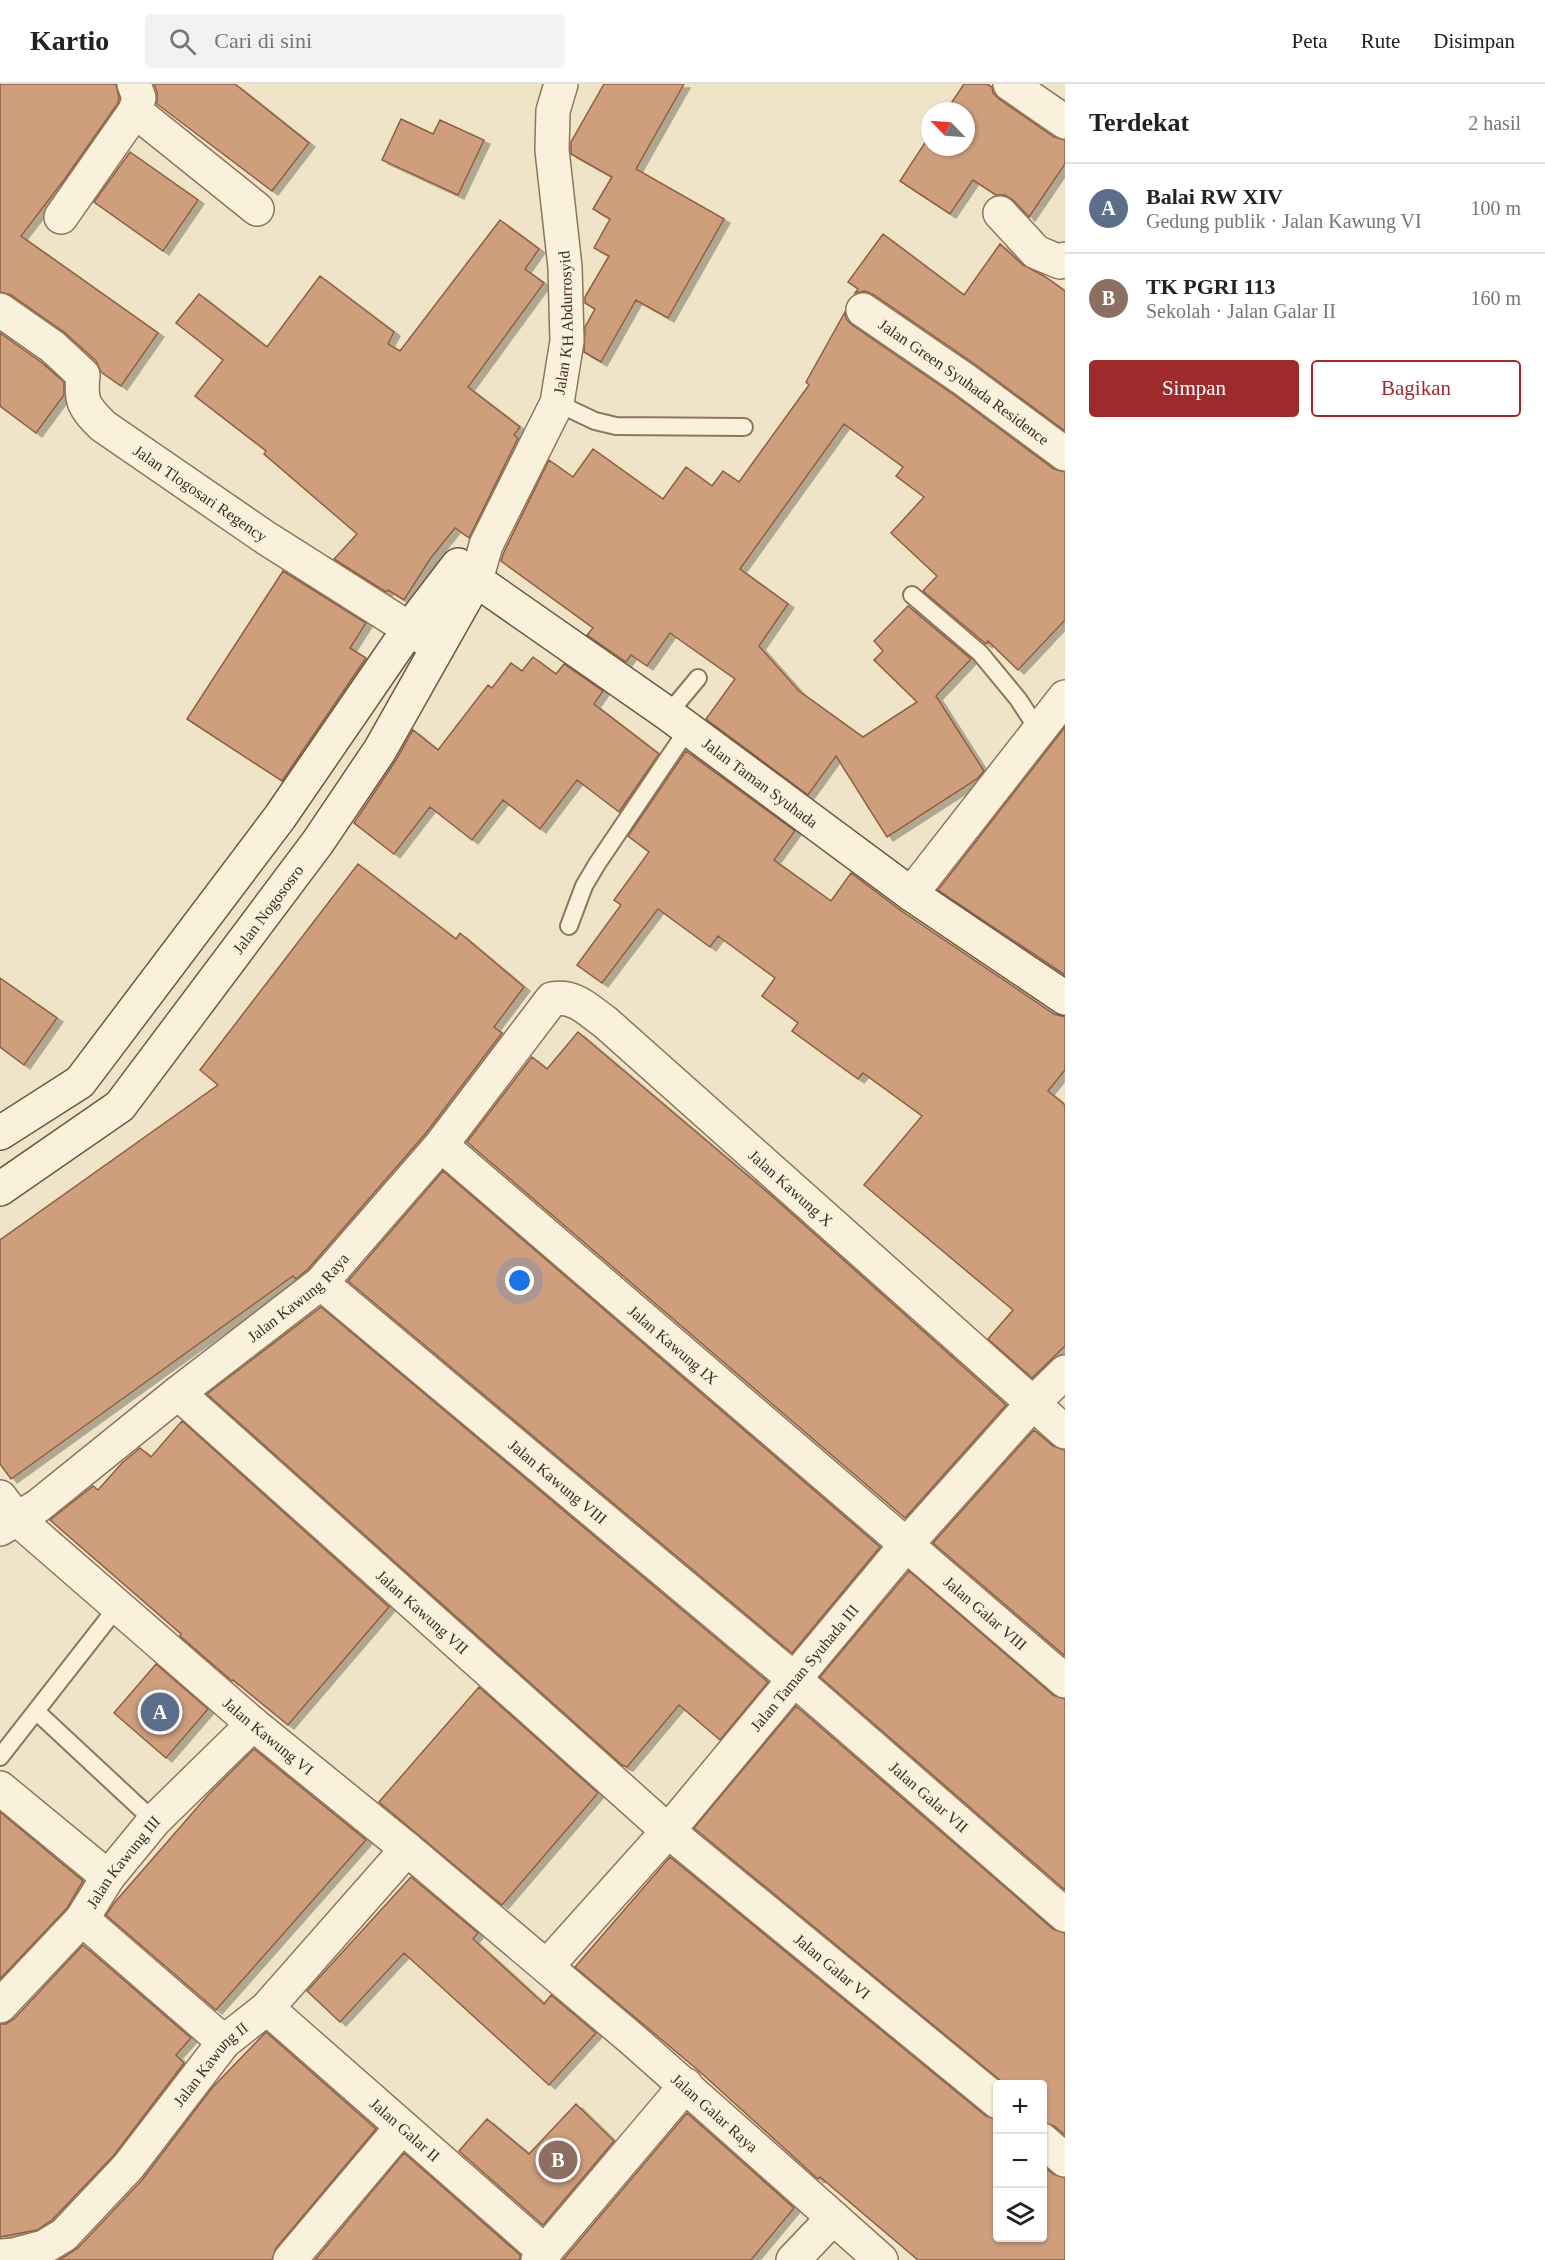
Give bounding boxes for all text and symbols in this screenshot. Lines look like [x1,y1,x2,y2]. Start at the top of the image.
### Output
search box [145,14,565,68]
text: Kartio [30,25,109,56]
icon: search [166,25,199,58]
text: Cari di sini [214,28,312,53]
text: Peta [1292,29,1328,53]
text: Rute [1361,29,1400,53]
text: Disimpan [1433,29,1515,53]
north arrow [921,102,975,156]
text: Terdekat [1089,108,1189,137]
text: 2 hasil [1468,112,1521,134]
text: Balai RW XIV [1146,184,1283,209]
text: A [1101,197,1116,219]
text: 100 m [1470,197,1521,219]
text: Gedung publik · Jalan Kawung VI [1146,210,1422,232]
street label: Jalan KH Abdurrosyid [551,250,576,396]
text: TK PGRI 113 [1146,274,1276,299]
text: B [1102,287,1115,309]
text: 160 m [1470,287,1521,309]
text: Sekolah · Jalan Galar II [1146,300,1336,322]
street label: Jalan Green Syuhada Residence [876,316,1052,448]
button: Simpan [1089,360,1299,417]
button: Bagikan [1311,360,1521,417]
street label: Jalan Tlogosari Regency [130,442,270,546]
street label: Jalan Taman Syuhada [699,735,821,831]
street label: Jalan Nogososro [229,862,307,957]
street label: Jalan Kawung X [745,1146,836,1230]
street label: Jalan Kawung Raya [244,1250,352,1345]
your location [505,1266,534,1295]
street label: Jalan Kawung IX [625,1302,721,1388]
street label: Jalan Kawung VIII [505,1436,610,1528]
street label: Jalan Kawung VII [373,1567,472,1657]
street label: Jalan Galar VIII [940,1573,1030,1653]
street label: Jalan Taman Syuhada III [747,1601,862,1734]
pin: A [140,1690,180,1734]
street label: Jalan Kawung VI [220,1694,317,1779]
street label: Jalan Galar VII [886,1758,971,1836]
street label: Jalan Kawung III [83,1812,163,1911]
street label: Jalan Galar VI [791,1930,873,2003]
street label: Jalan Kawung II [170,2019,251,2110]
street label: Jalan Galar Raya [668,2070,761,2156]
map controls [993,2080,1047,2242]
button: + [993,2080,1047,2134]
street label: Jalan Galar II [367,2095,443,2165]
button: − [993,2134,1047,2188]
pin: B [538,2138,578,2182]
button: layers [993,2188,1047,2242]

